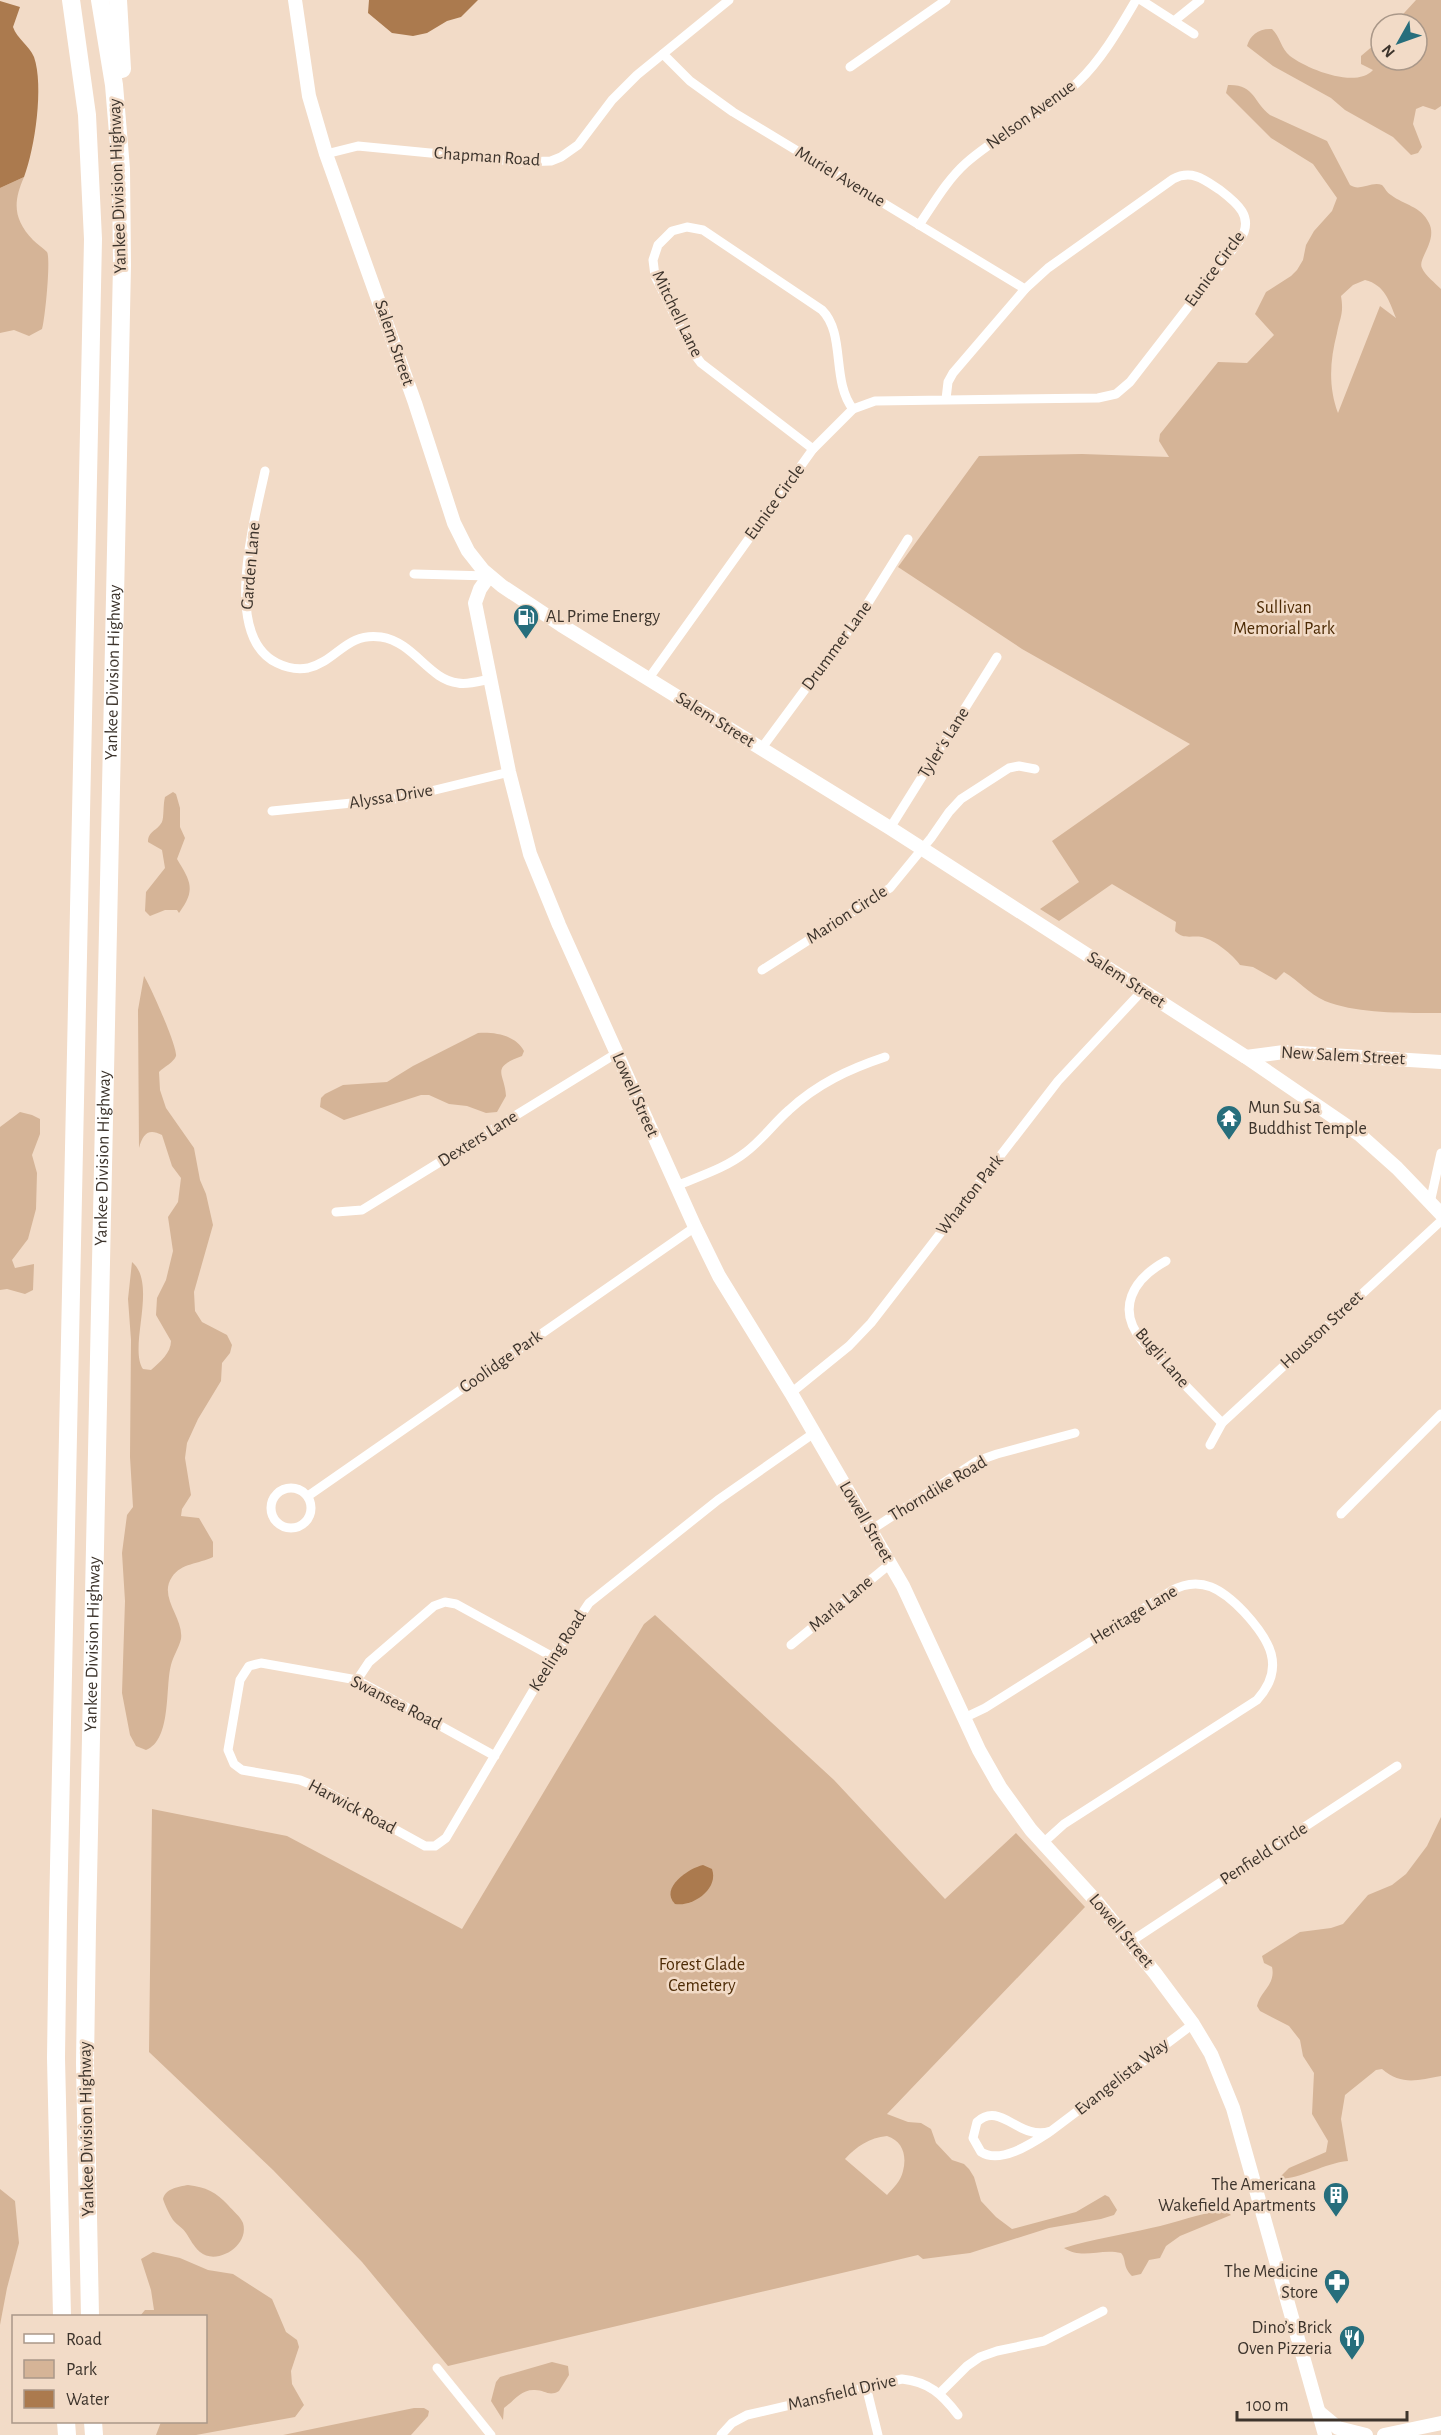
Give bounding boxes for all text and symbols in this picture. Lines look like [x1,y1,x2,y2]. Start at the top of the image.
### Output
north arrow [1369,12,1429,72]
text: N [1379,42,1398,60]
street label: Nelson Avenue [983,77,1079,153]
street label: Yankee Division Highway [106,98,130,274]
street label: Muriel Avenue [792,143,888,211]
street label: Chapman Road [433,144,541,170]
street label: Eunice Circle [1182,228,1248,310]
street label: Mitchell Lane [648,268,706,360]
street label: Salem Street [371,298,417,388]
street label: Eunice Circle [742,461,808,543]
street label: Garden Lane [238,522,264,610]
street label: Yankee Division Highway [103,584,124,760]
street label: Drummer Lane [799,598,875,694]
park label: Sullivan Memorial Park [1233,599,1336,638]
fuel station icon: AL Prime Energy [511,602,541,640]
place label: AL Prime Energy [546,608,660,626]
street label: Salem Street [673,689,758,751]
street label: Tyler's Lane [915,704,973,782]
street label: Alyssa Drive [348,781,434,813]
street label: Marion Circle [803,882,891,948]
street label: Salem Street [1084,948,1168,1012]
street label: New Salem Street [1280,1044,1406,1068]
street label: Lowell Street [608,1050,662,1140]
street label: Yankee Division Highway [92,1070,114,1246]
place label: Mun Su Sa Buddhist Temple [1248,1099,1367,1138]
temple icon: Mun Su Sa Buddhist Temple [1214,1103,1244,1141]
street label: Dexters Lane [435,1107,521,1171]
street label: Wharton Park [933,1151,1007,1239]
street label: Houston Street [1277,1287,1367,1373]
street label: Bugli Lane [1131,1325,1193,1391]
street label: Coolidge Park [457,1327,546,1397]
street label: Thorndike Road [886,1453,990,1525]
street label: Lowell Street [836,1478,896,1566]
street label: Yankee Division Highway [82,1556,104,1732]
street label: Marla Lane [806,1572,876,1636]
street label: Heritage Lane [1087,1582,1181,1648]
street label: Keeling Road [526,1607,590,1695]
street label: Swansea Road [348,1672,444,1734]
street label: Harwick Road [305,1776,399,1838]
street label: Penfield Circle [1217,1819,1311,1889]
street label: Lowell Street [1085,1891,1157,1972]
park label: Forest Glade Cemetery [659,1956,745,1995]
street label: Evangelista Way [1072,2035,1172,2119]
street label: Yankee Division Highway [76,2041,98,2217]
place label: The Americana Wakefield Apartments [1158,2176,1316,2215]
building icon: The Americana Wakefield Apartments [1321,2180,1351,2218]
place label: The Medicine Store [1224,2263,1318,2302]
pharmacy icon: The Medicine Store [1322,2267,1352,2305]
legend [12,2315,207,2423]
place label: Dino’s Brick Oven Pizzeria [1238,2319,1333,2358]
restaurant icon: Dino’s Brick Oven Pizzeria [1337,2323,1367,2361]
text: Road [66,2331,102,2349]
text: Park [66,2361,98,2379]
street label: Mansfield Drive [786,2372,898,2414]
scale bar [1237,2384,1406,2422]
text: Water [66,2391,109,2409]
text: 100 m [1246,2397,1289,2415]

